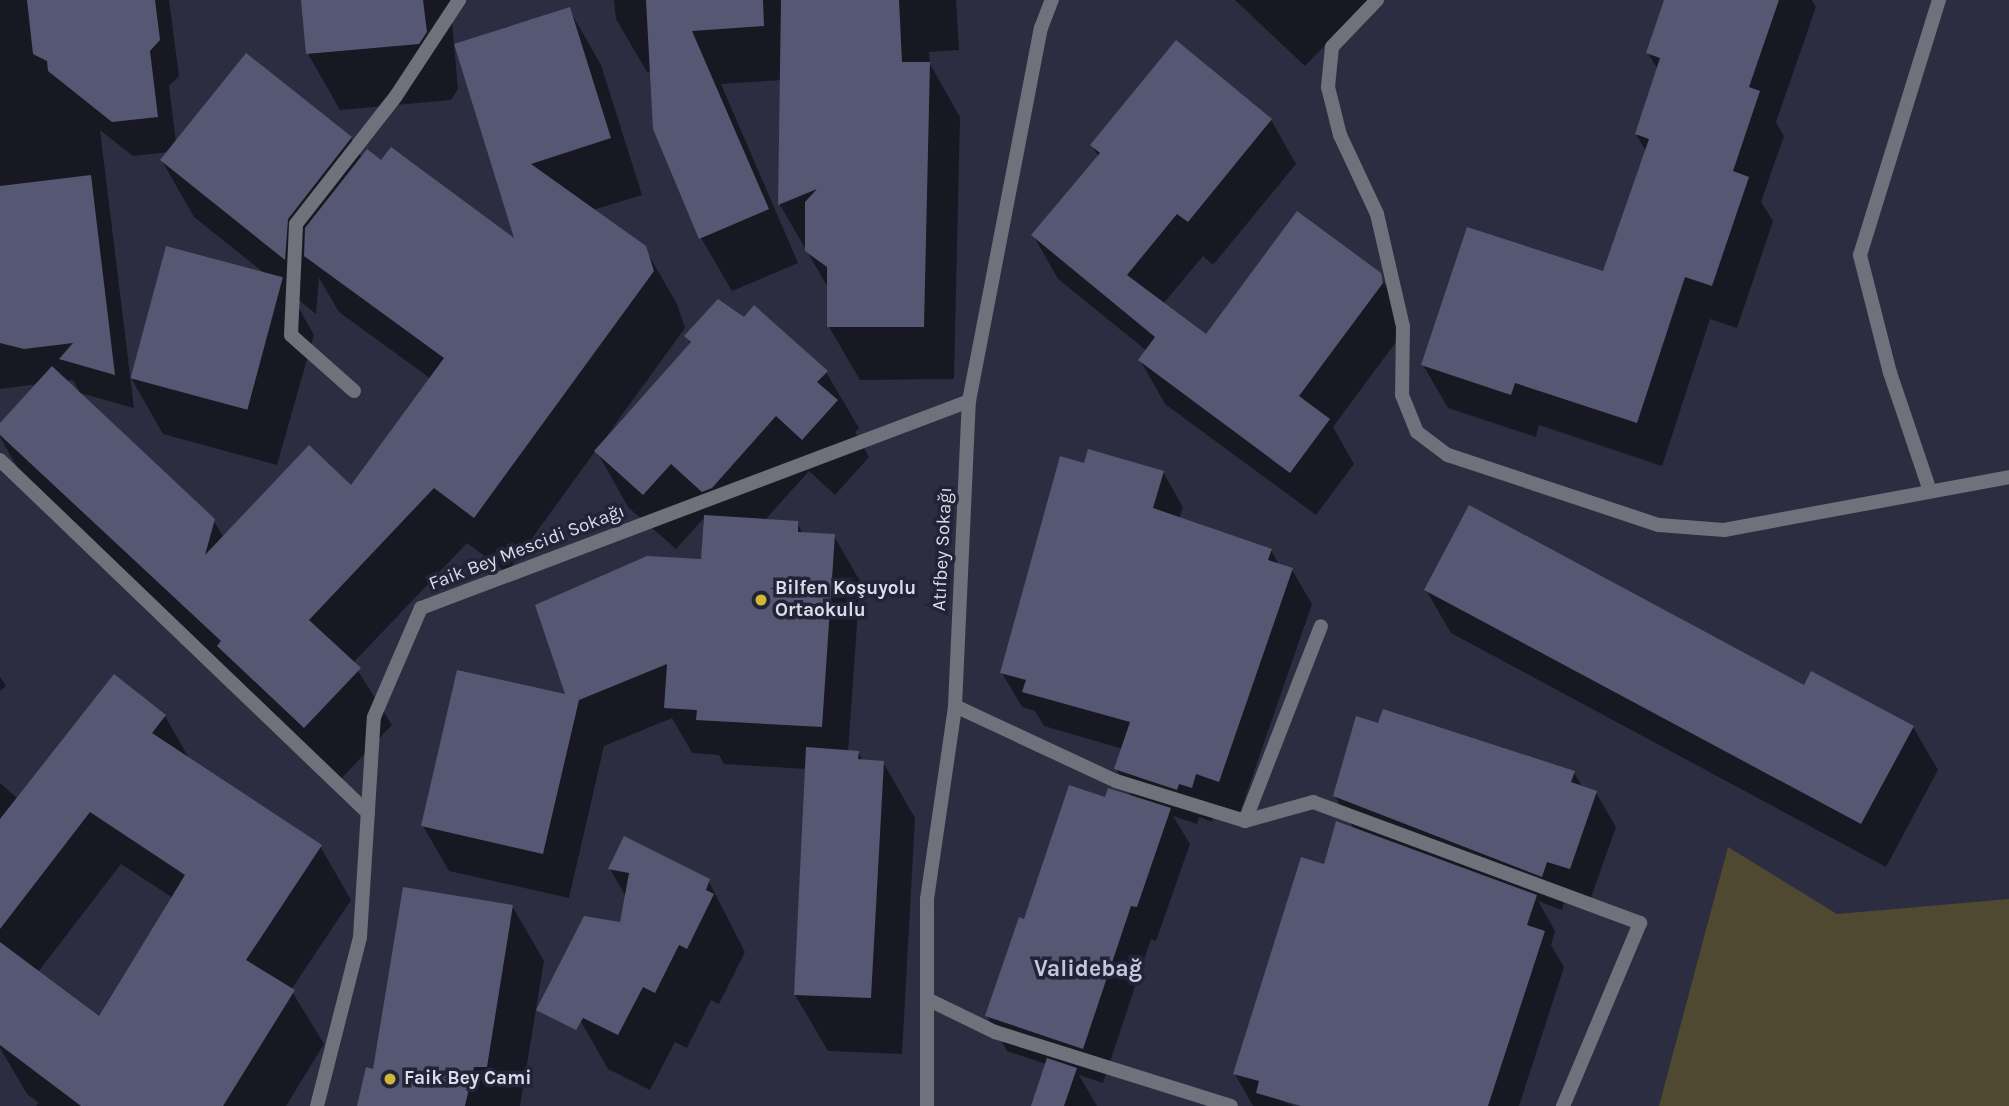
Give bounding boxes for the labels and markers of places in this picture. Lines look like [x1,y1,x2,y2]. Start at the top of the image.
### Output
place label: Bilfen Koşuyolu Ortaokulu [775,578,916,622]
marker: Bilfen Koşuyolu Ortaokulu [753,592,769,608]
place label: Faik Bey Cami [404,1068,531,1090]
marker: Faik Bey Cami [382,1071,398,1087]

